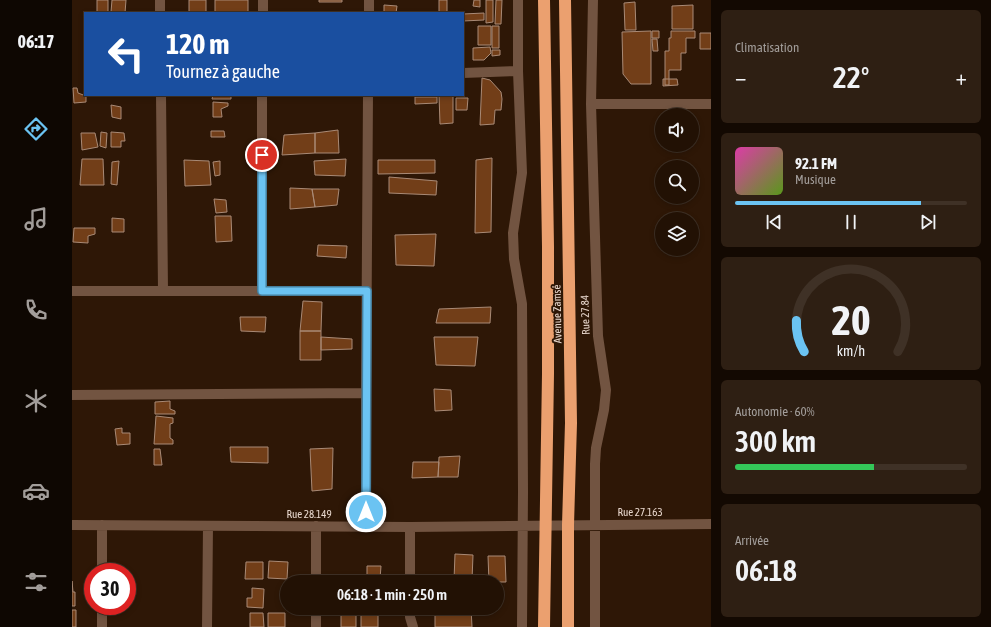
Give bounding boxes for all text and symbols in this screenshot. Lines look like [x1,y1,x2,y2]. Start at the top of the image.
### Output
icon: left [100,28,152,80]
text: 120 m [166,28,229,60]
text: 06:17 [17,31,55,52]
text: Climatisation [735,40,799,55]
text: 22° [833,60,869,94]
text: Tournez à gauche [166,61,280,82]
text: − [735,64,746,90]
text: + [956,64,967,90]
map controls [655,108,699,256]
button: sound [655,108,699,152]
icon: directions [22,115,50,143]
pin [245,138,279,172]
icon: arrive [251,144,273,166]
text: 92.1 FM [795,155,837,172]
button: search [655,160,699,204]
text: Musique [795,172,836,187]
icon: music [22,205,50,233]
icon: previous [763,211,785,233]
icon: pause [840,211,862,233]
icon: next [917,211,939,233]
button: layers [655,212,699,256]
street label: Avenue Zamsé [550,284,564,344]
street label: Rue 27.84 [578,295,592,335]
text: 20 [831,295,871,343]
icon: phone [22,296,50,324]
text: km/h [837,342,865,358]
icon: climate [22,387,50,415]
text: Autonomie · 60% [735,404,815,419]
text: 300 km [735,424,816,458]
icon: car [22,477,50,505]
position arrow [345,491,387,533]
street label: Rue 27.163 [617,506,663,518]
street label: Rue 28.149 [286,508,332,520]
text: Arrivée [735,533,769,548]
text: 06:18 [735,553,797,587]
speed limit sign: 30 [84,563,136,615]
icon: filters [22,568,50,596]
text: 06:18 · 1 min · 250 m [337,586,447,603]

